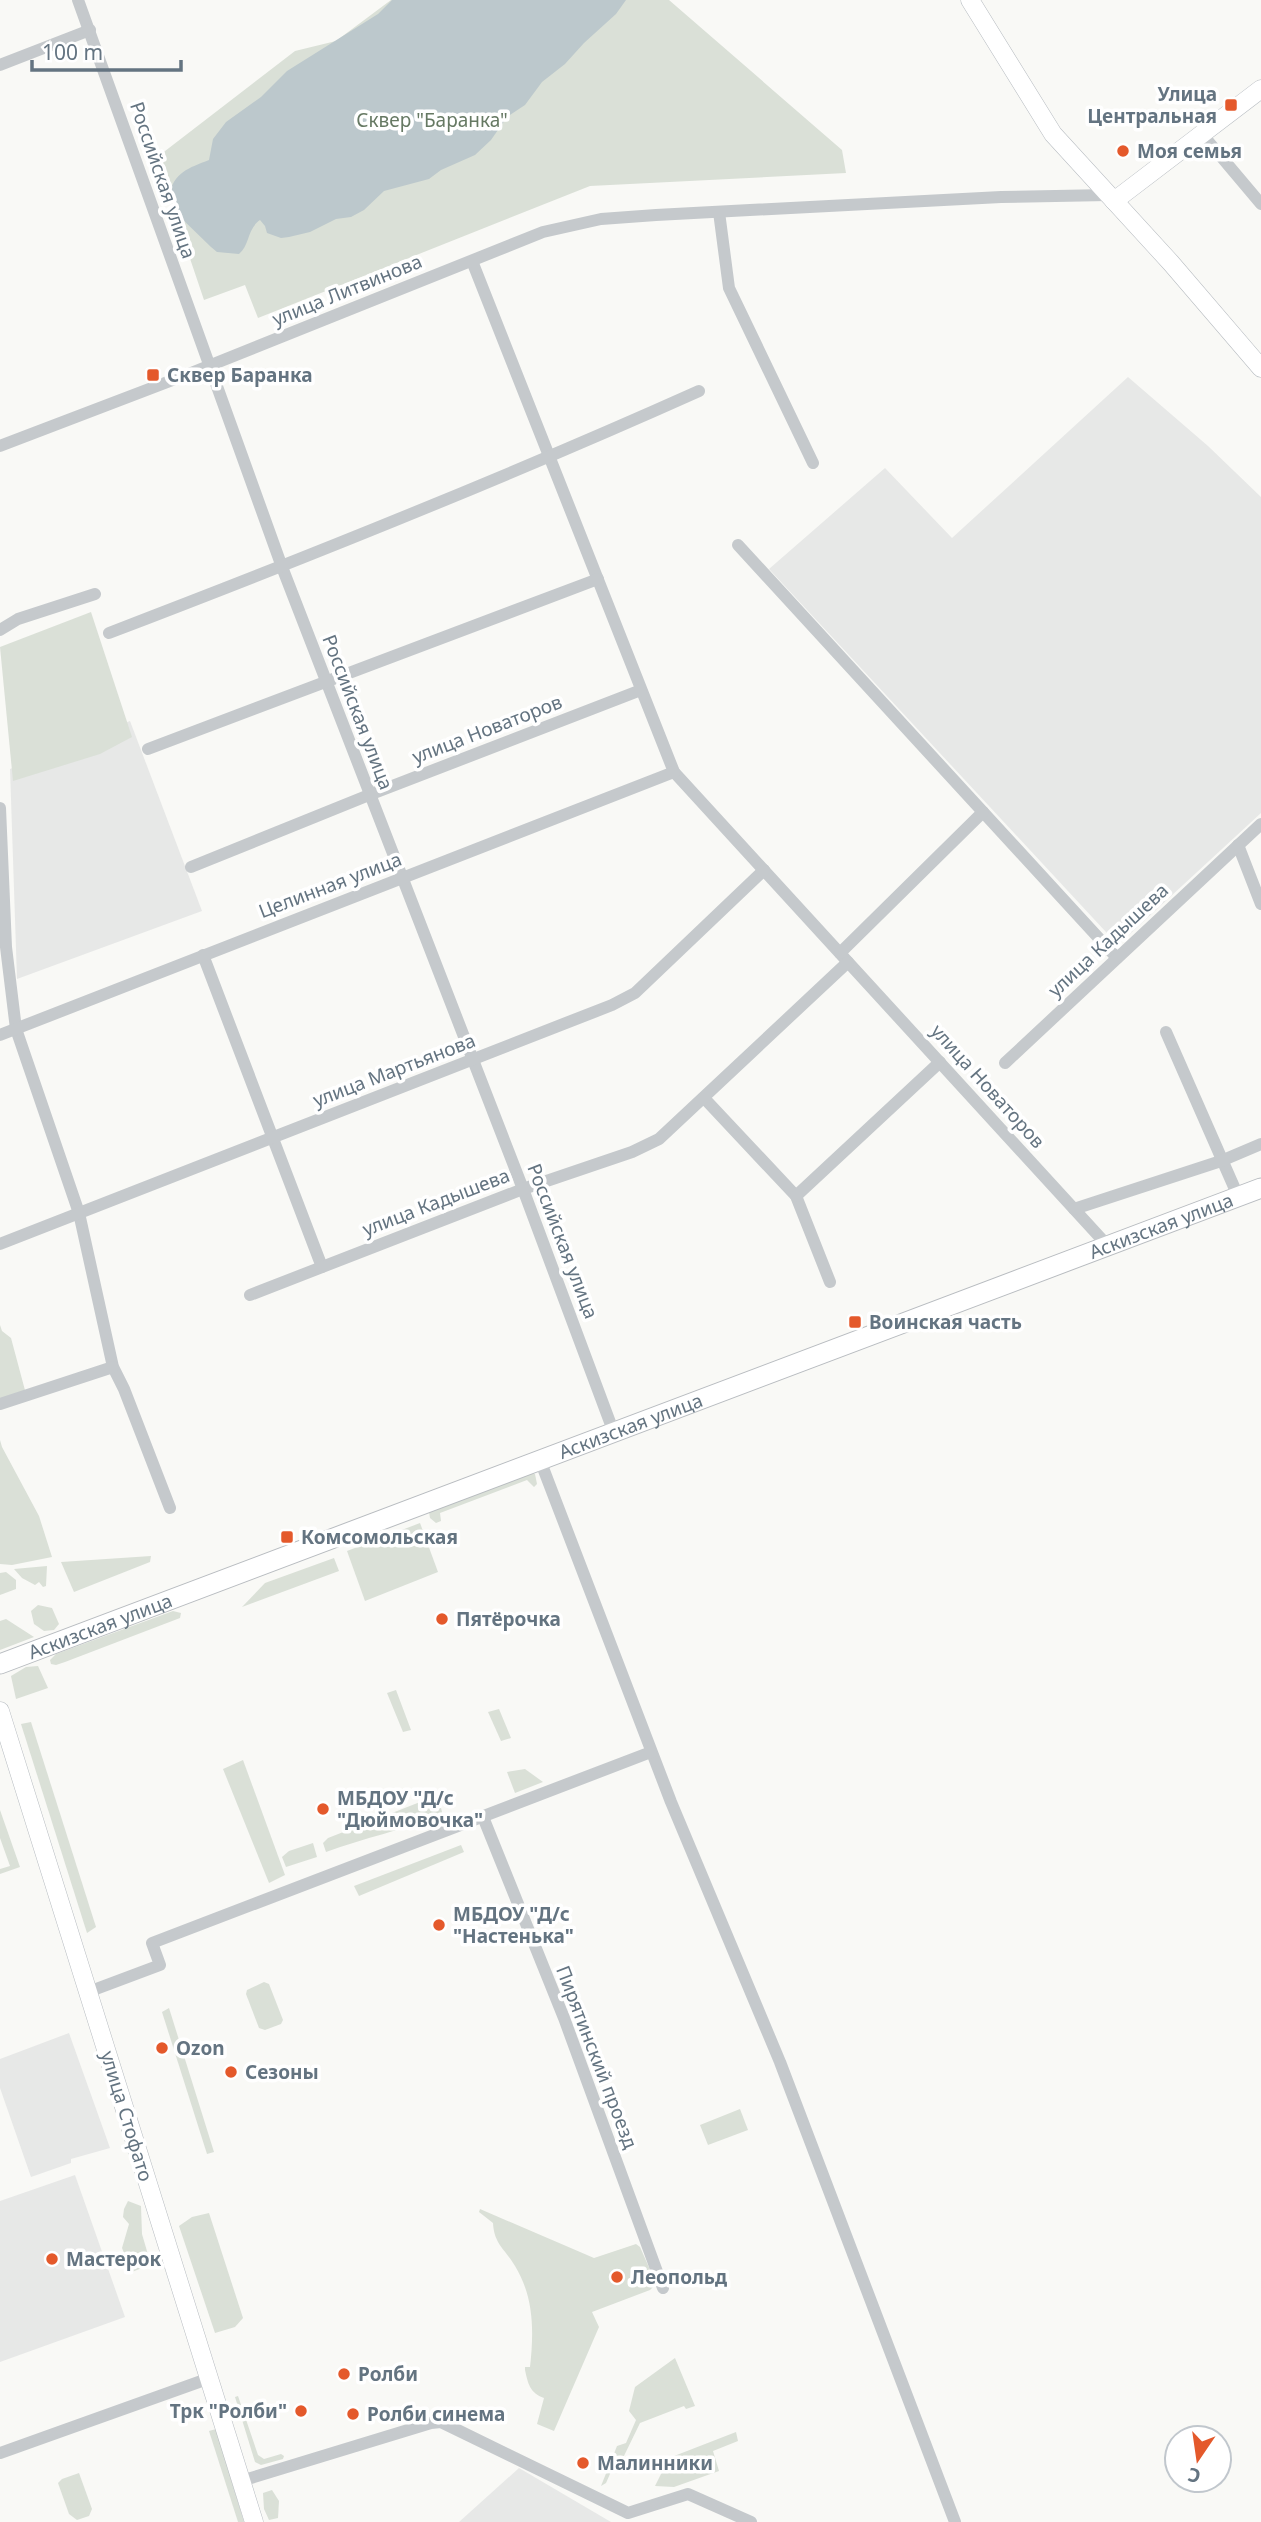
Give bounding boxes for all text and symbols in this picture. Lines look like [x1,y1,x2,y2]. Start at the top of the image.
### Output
scale bar [32,28,180,72]
text: 100 m [42,38,103,66]
place label: Улица Центральная [1087,81,1217,129]
marker: Улица Центральная [1223,97,1239,113]
street label: Российская улица [124,98,202,262]
park label: Сквер "Баранка" [356,107,508,133]
place label: Моя семья [1137,138,1242,164]
marker: Моя семья [1115,143,1131,159]
street label: улица Литвинова [268,248,426,332]
place label: Сквер Баранка [167,362,313,388]
marker: Сквер Баранка [145,367,161,383]
street label: Российская улица [316,631,400,793]
street label: улица Новаторов [408,688,566,770]
street label: Целинная улица [255,846,405,924]
street label: улица Кадышева [1042,877,1174,1003]
street label: улица Новаторов [925,1018,1051,1154]
street label: улица Мартьянова [309,1027,479,1113]
street label: Российская улица [521,1160,605,1322]
street label: улица Кадышева [359,1162,513,1242]
street label: Аскизская улица [1085,1187,1237,1265]
place label: Воинская часть [869,1309,1022,1335]
marker: Воинская часть [847,1314,863,1330]
street label: Аскизская улица [555,1387,706,1465]
place label: Комсомольская [301,1524,458,1550]
marker: Комсомольская [279,1529,295,1545]
street label: Аскизская улица [24,1587,176,1665]
place label: Пятёрочка [456,1606,561,1632]
marker: Пятёрочка [434,1611,450,1627]
place label: МБДОУ "Д/с "Дюймовочка" [337,1785,483,1833]
marker: МБДОУ "Д/с "Дюймовочка" [315,1801,331,1817]
place label: МБДОУ "Д/с "Настенька" [453,1901,574,1949]
marker: МБДОУ "Д/с "Настенька" [431,1917,447,1933]
street label: Пирятинский проезд [550,1962,644,2153]
place label: Ozon [176,2035,225,2061]
marker: Ozon [154,2040,170,2056]
street label: улица Стофато [95,2048,159,2184]
place label: Сезоны [245,2059,319,2085]
marker: Сезоны [223,2064,239,2080]
place label: Мастерок [66,2246,162,2272]
marker: Мастерок [44,2251,60,2267]
place label: Леопольд [631,2264,727,2290]
marker: Леопольд [609,2269,625,2285]
place label: Ролби [358,2361,418,2387]
marker: Ролби [336,2366,352,2382]
place label: Трк "Ролби" [170,2398,287,2424]
place label: Ролби синема [367,2401,505,2427]
marker: Трк "Ролби" [293,2403,309,2419]
marker: Ролби синема [345,2406,361,2422]
north arrow [1163,2424,1233,2494]
place label: Малинники [597,2450,713,2476]
marker: Малинники [575,2455,591,2471]
text: С [1185,2462,1203,2490]

